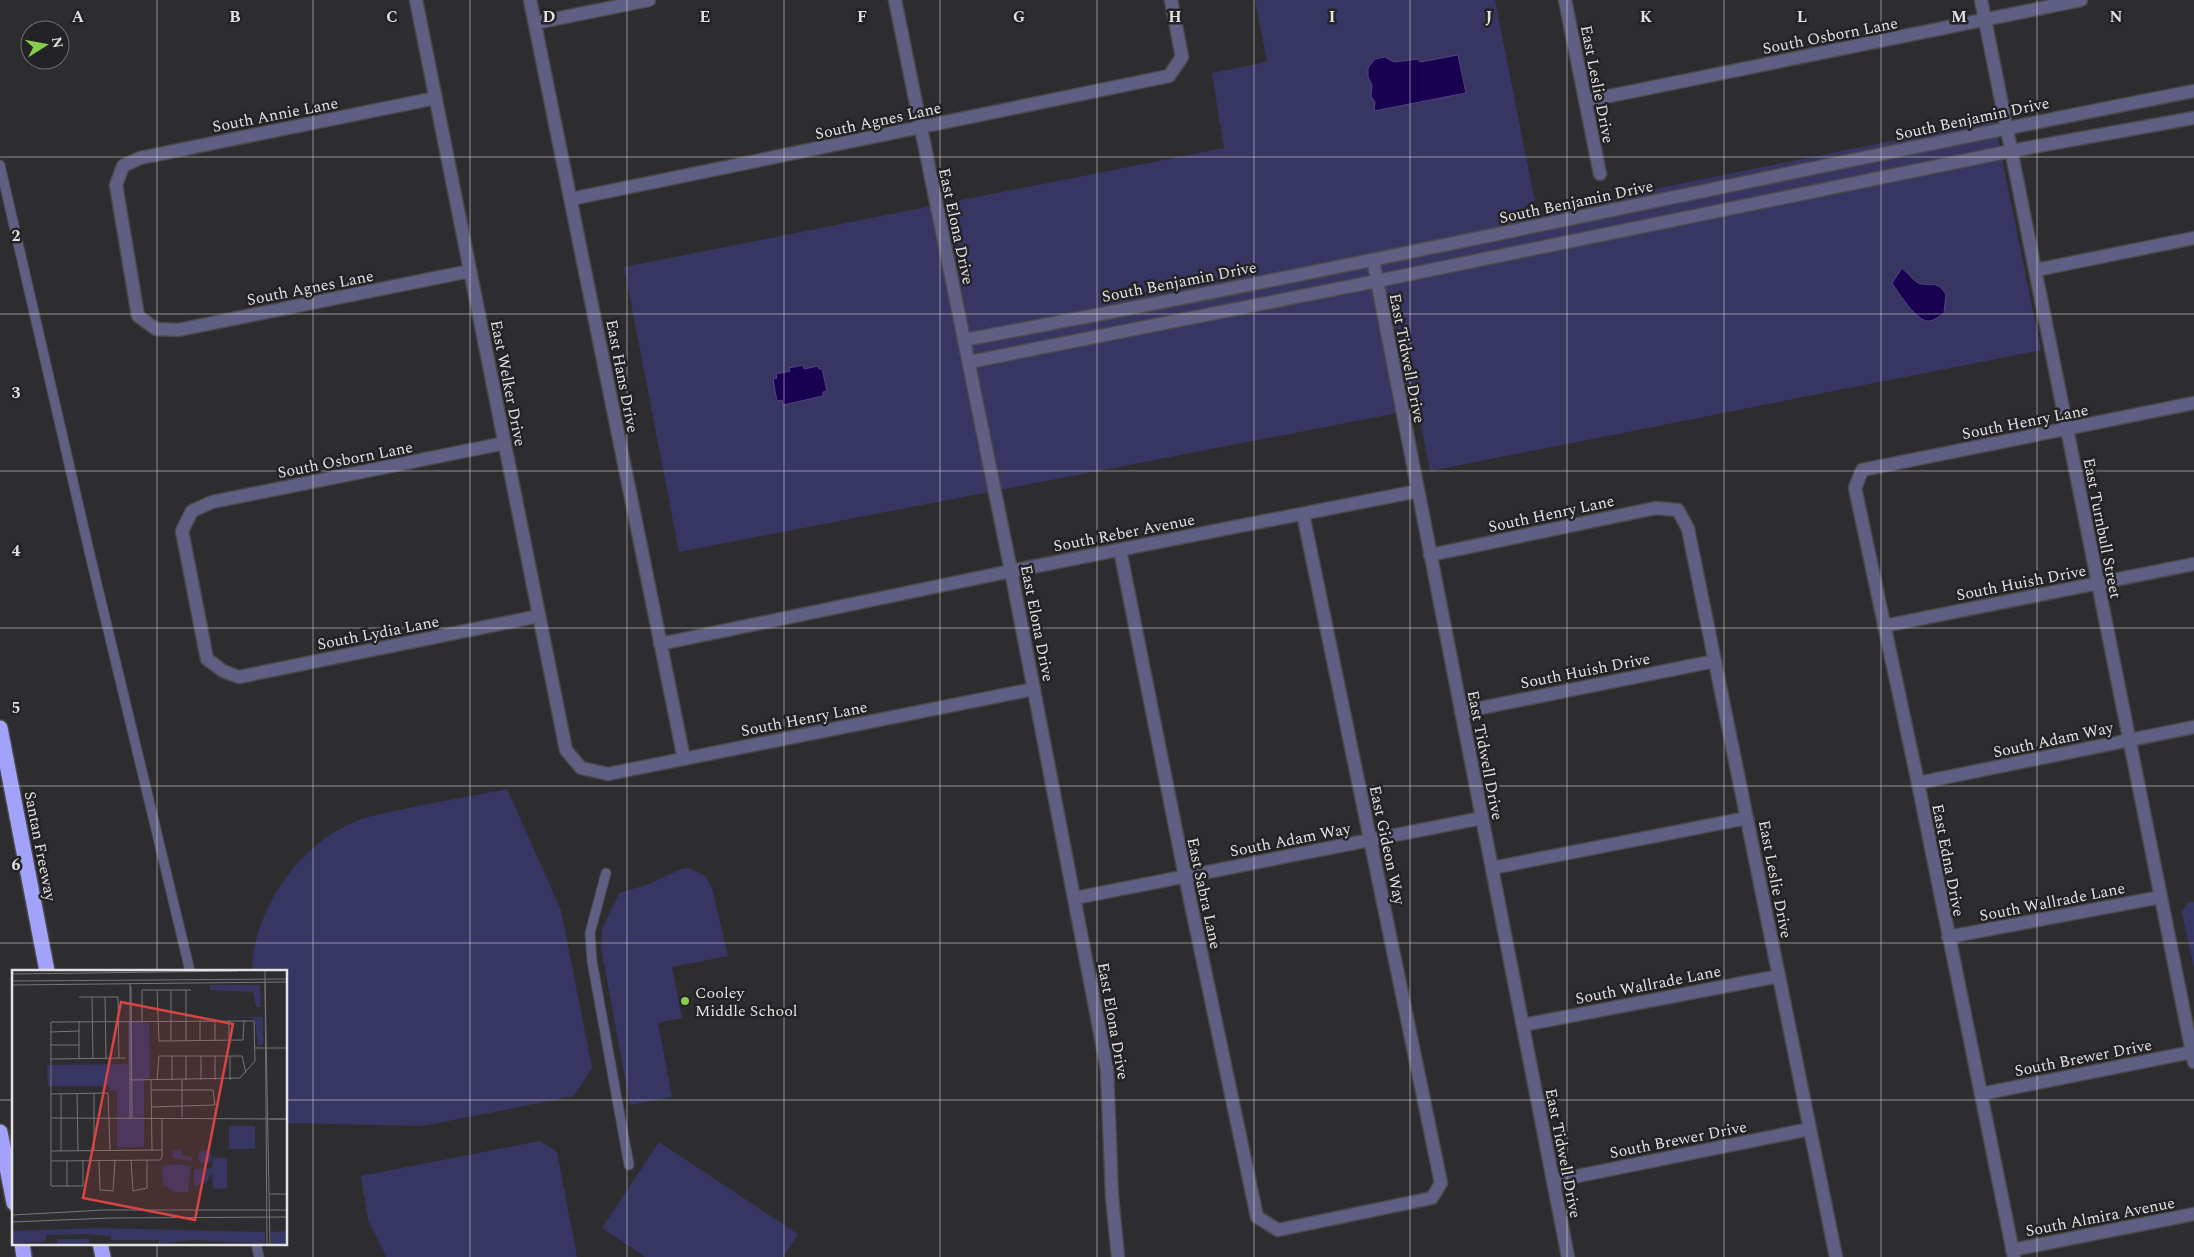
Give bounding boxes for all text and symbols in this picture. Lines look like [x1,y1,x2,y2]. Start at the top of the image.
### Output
text: A [72,5,85,29]
text: B [229,5,241,29]
text: C [386,5,398,29]
text: D [543,5,556,29]
text: E [700,5,710,29]
text: F [857,5,867,29]
text: G [1013,5,1025,29]
text: H [1168,5,1182,29]
text: I [1329,5,1335,29]
text: J [1486,5,1493,29]
text: K [1640,5,1653,29]
text: M [1951,5,1967,29]
text: N [2109,5,2123,29]
street label: South Osborn Lane [1761,12,1899,58]
north arrow [20,20,70,70]
street label: East Leslie Drive [1574,23,1620,145]
text: N [46,35,69,50]
street label: South Annie Lane [210,91,340,139]
street label: South Benjamin Drive [1893,91,2052,147]
street label: South Agnes Lane [813,96,944,146]
street label: East Elona Drive [932,166,980,287]
street label: South Benjamin Drive [1497,174,1656,230]
text: 2 [12,224,21,248]
street label: South Benjamin Drive [1100,255,1259,309]
street label: South Agnes Lane [245,264,376,312]
street label: East Tidwell Drive [1383,291,1431,425]
street label: East Welker Drive [484,318,532,448]
street label: East Hans Drive [599,318,645,435]
text: 3 [12,381,21,405]
street label: South Henry Lane [1960,398,2091,446]
street label: South Osborn Lane [275,435,415,485]
street label: East Turnbull Street [2077,456,2128,601]
street label: South Henry Lane [1486,489,1617,539]
street label: South Reber Avenue [1051,507,1197,558]
text: 4 [12,539,21,563]
street label: South Huish Drive [1954,559,2088,607]
street label: East Elona Drive [1014,563,1060,684]
street label: South Lydia Lane [315,609,441,657]
street label: South Huish Drive [1518,647,1652,695]
street label: East Tidwell Drive [1461,688,1509,822]
street label: South Henry Lane [739,695,870,743]
text: 5 [12,696,20,720]
street label: South Adam Way [1991,715,2117,764]
street label: East Gideon Way [1363,783,1412,908]
street label: Santan Freeway [18,789,63,904]
street label: East Edna Drive [1925,802,1971,919]
street label: South Adam Way [1228,816,1354,863]
street label: East Leslie Drive [1752,818,1798,940]
street label: East Sabra Lane [1180,835,1228,951]
text: 6 [12,853,21,877]
street label: South Wallrade Lane [1977,876,2127,928]
street label: South Wallrade Lane [1573,959,1723,1011]
street label: East Elona Drive [1091,961,1135,1082]
inset map [12,970,288,1244]
place label: Cooley Middle School [695,981,798,1023]
marker: Cooley Middle School [679,995,691,1007]
street label: South Brewer Drive [2012,1033,2154,1083]
street label: East Tidwell Drive [1539,1086,1587,1220]
street label: South Brewer Drive [1607,1115,1749,1165]
street label: South Almira Avenue [2023,1191,2177,1243]

